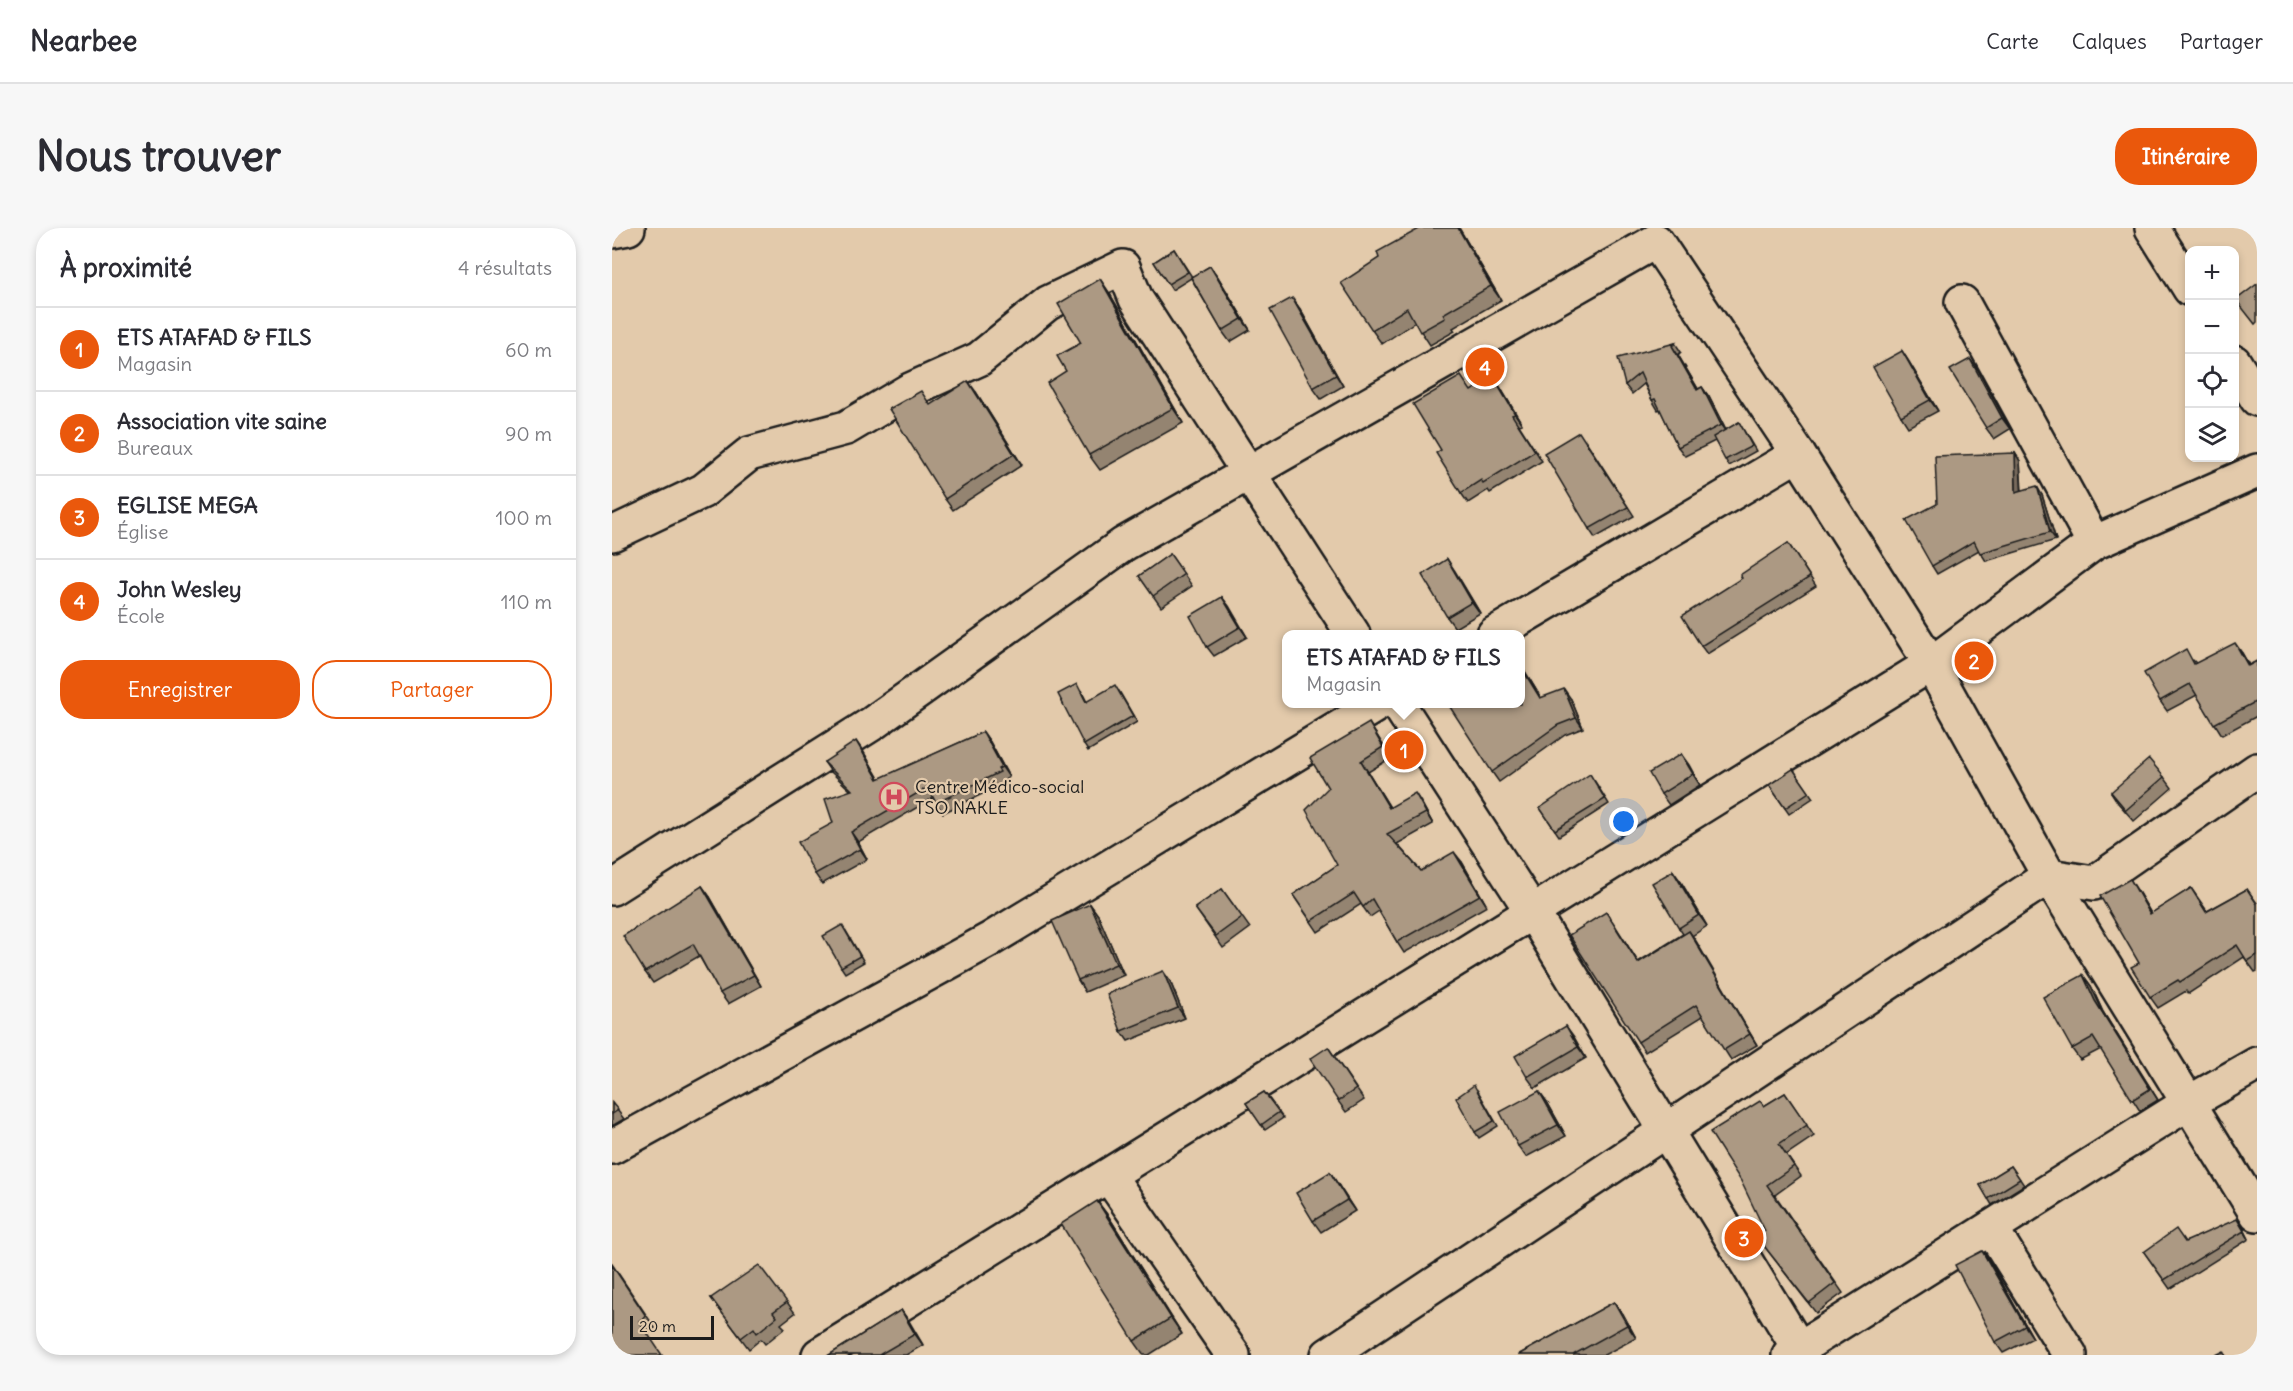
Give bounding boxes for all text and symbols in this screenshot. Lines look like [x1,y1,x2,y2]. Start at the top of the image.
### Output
text: Nearbee [30,23,137,59]
text: Carte [1986,28,2039,55]
text: Calques [2072,28,2147,55]
text: Partager [2180,28,2263,55]
button: Itinéraire [2115,128,2257,185]
text: Nous trouver [36,130,281,182]
map controls [2185,246,2239,462]
button: + [2185,246,2239,300]
text: À proximité [60,251,192,284]
text: 4 résultats [458,255,552,280]
button: − [2185,300,2239,354]
text: ETS ATAFAD & FILS [117,323,312,351]
text: 1 [76,337,83,362]
text: 60 m [505,337,552,362]
pin: 4 [1466,344,1504,390]
text: Magasin [117,351,192,376]
button: locate [2185,354,2239,408]
text: Association vite saine [117,407,327,435]
button: layers [2185,408,2239,462]
text: 2 [74,421,85,446]
text: 90 m [505,421,552,446]
text: Bureaux [117,435,193,460]
text: EGLISE MEGA [117,491,258,519]
text: 3 [74,505,85,530]
text: 100 m [495,505,552,530]
text: Église [117,519,168,544]
text: John Wesley [117,575,242,603]
text: 4 [74,589,85,614]
text: 110 m [501,589,552,614]
text: École [117,603,165,628]
popup [1282,630,1525,708]
pin: 2 [1954,638,1994,684]
text: ETS ATAFAD & FILS [1306,643,1501,671]
button: Enregistrer [60,660,300,719]
button: Partager [312,660,552,719]
text: Magasin [1306,671,1381,696]
pin: 1 [1384,728,1424,772]
place label: Centre Médico-social TSO NAKLE [915,775,1084,819]
hospital icon: Centre Médico-social TSO NAKLE [878,781,910,813]
your location [1609,807,1638,836]
pin: 3 [1724,1216,1764,1260]
scale bar [630,1313,714,1340]
text: 20 m [639,1316,676,1336]

